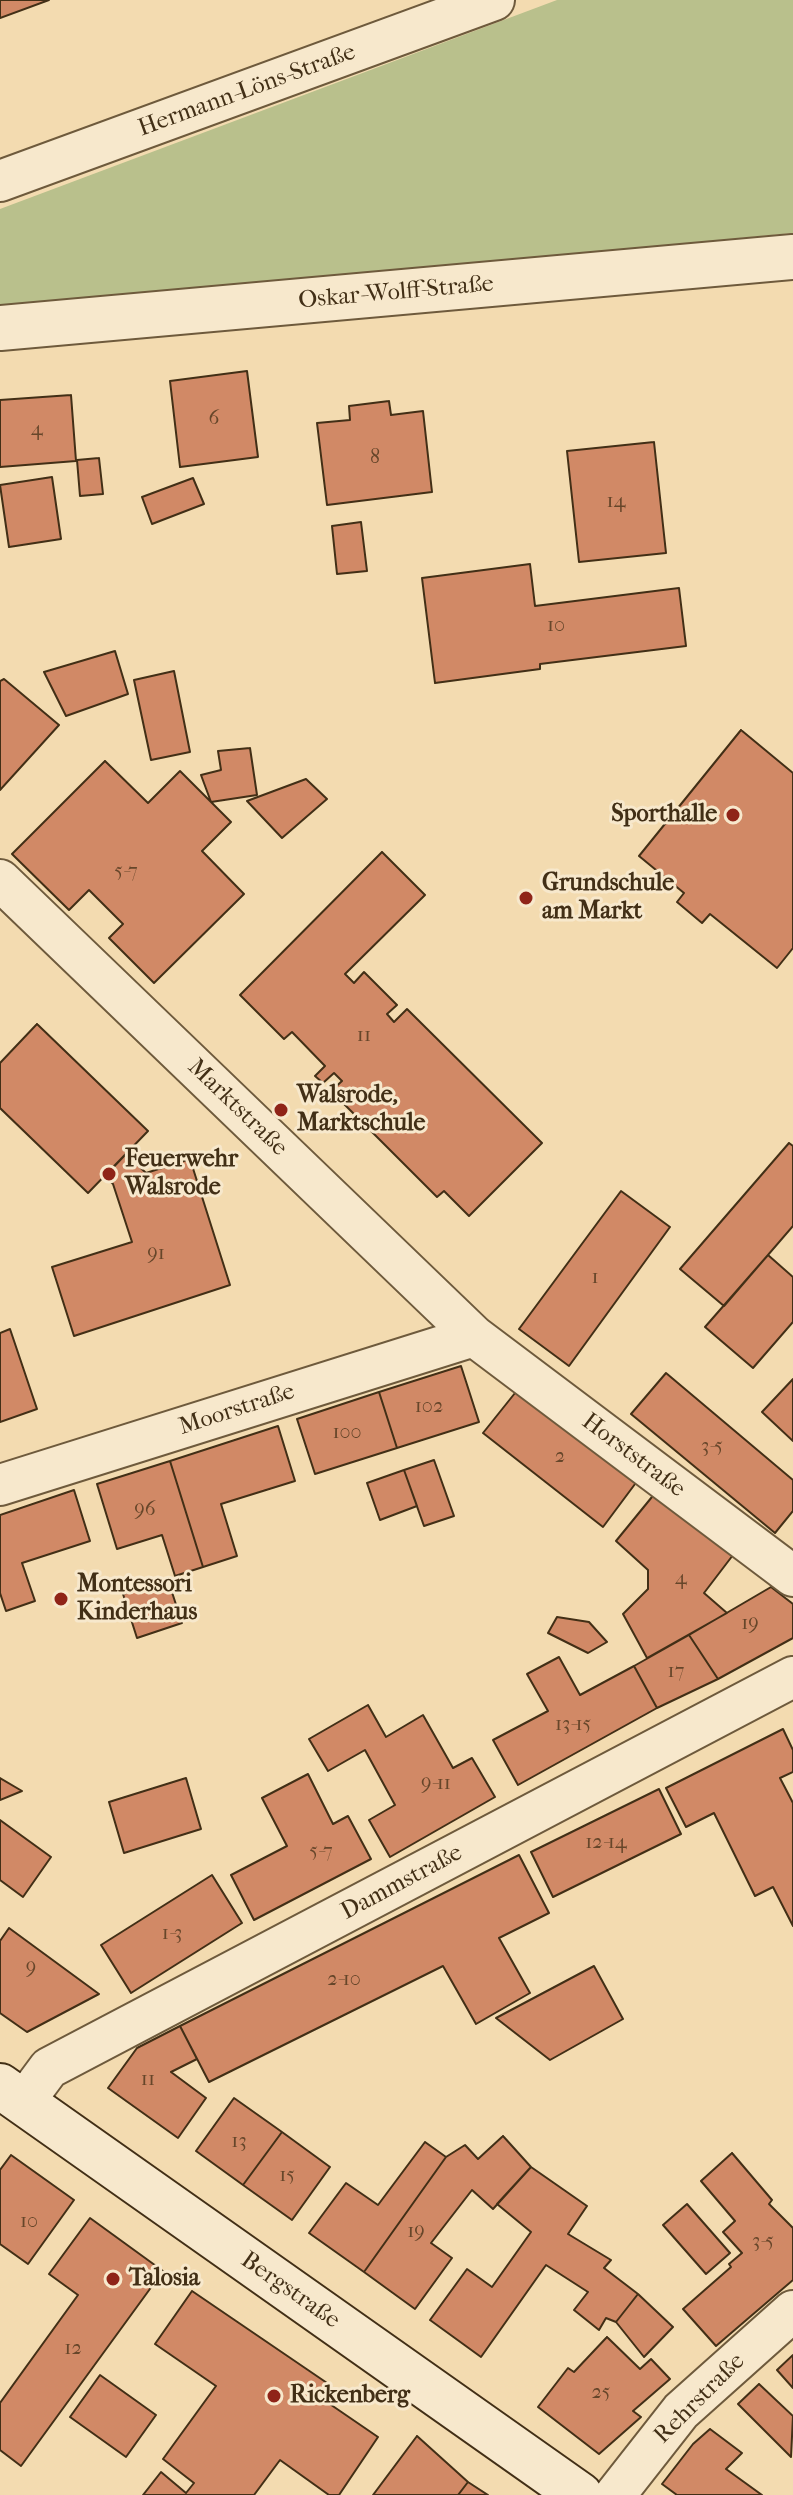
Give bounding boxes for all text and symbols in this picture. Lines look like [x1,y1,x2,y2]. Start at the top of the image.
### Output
street label: Hermann-Löns-Straße [135,38,359,144]
street label: Oskar-Wolff-Straße [297,270,495,316]
house number: 6 [209,407,219,431]
house number: 4 [31,418,43,442]
house number: 8 [370,446,380,470]
house number: 14 [607,490,625,514]
house number: 10 [547,614,565,638]
place label: Sporthalle [611,801,717,829]
marker: Sporthalle [724,806,742,824]
house number: 5-7 [114,860,138,884]
place label: Grundschule am Markt [542,870,674,926]
marker: Grundschule am Markt [517,889,535,907]
house number: 11 [357,1024,371,1048]
street label: Marktstraße [181,1053,293,1163]
place label: Walsrode, Marktschule [297,1082,425,1138]
marker: Walsrode, Marktschule [272,1101,290,1119]
place label: Feuerwehr Walsrode [125,1146,238,1202]
marker: Feuerwehr Walsrode [100,1165,118,1183]
house number: 91 [147,1242,165,1266]
house number: 1 [591,1266,599,1290]
street label: Moorstraße [176,1378,298,1442]
house number: 102 [415,1395,443,1419]
street label: Horststraße [576,1408,690,1504]
house number: 100 [332,1421,362,1445]
house number: 3-5 [701,1435,723,1459]
house number: 2 [555,1445,565,1469]
house number: 96 [134,1498,156,1522]
house number: 4 [675,1567,687,1591]
place label: Montessori Kinderhaus [77,1571,197,1627]
marker: Montessori Kinderhaus [52,1590,70,1608]
house number: 19 [741,1612,759,1636]
house number: 17 [668,1660,684,1684]
house number: 13-15 [555,1713,591,1737]
house number: 9-11 [421,1772,451,1796]
house number: 12-14 [585,1831,627,1855]
street label: Dammstraße [336,1839,468,1927]
house number: 5-7 [309,1840,333,1864]
house number: 1-3 [162,1922,182,1946]
house number: 9 [26,1956,36,1980]
house number: 2-10 [327,1968,361,1992]
house number: 11 [141,2068,155,2092]
house number: 13 [231,2130,247,2154]
house number: 15 [279,2164,295,2188]
house number: 10 [20,2210,38,2234]
house number: 19 [407,2220,425,2244]
house number: 3-5 [752,2230,774,2254]
street label: Bergstraße [235,2246,345,2336]
place label: Talosia [129,2265,200,2293]
marker: Talosia [104,2270,122,2288]
house number: 12 [64,2337,82,2361]
street label: Rehrstraße [649,2348,751,2450]
house number: 25 [592,2381,610,2405]
place label: Rickenberg [290,2382,410,2410]
marker: Rickenberg [265,2387,283,2405]

